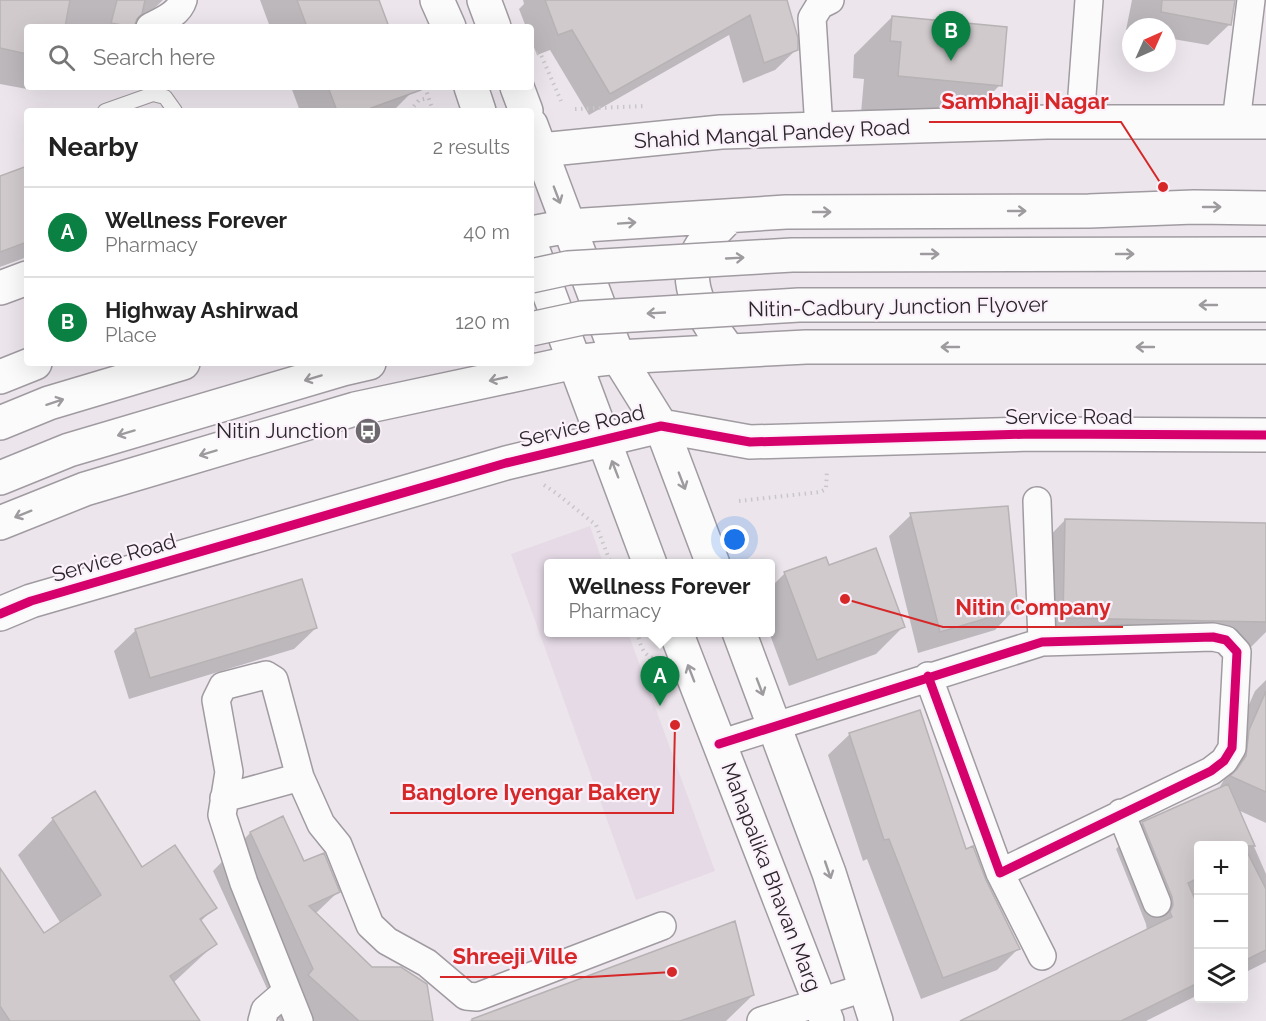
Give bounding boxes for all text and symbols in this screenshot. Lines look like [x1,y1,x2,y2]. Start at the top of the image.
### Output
pin: B [932,11,970,61]
north arrow [1122,18,1176,72]
search box [24,24,534,90]
icon: search [45,41,78,74]
text: Search here [93,44,215,70]
callout: Sambhaji Nagar [929,82,1121,122]
text: Sambhaji Nagar [941,88,1109,114]
street label: Shahid Mangal Pandey Road [633,114,911,153]
text: Nearby [48,132,138,162]
text: 2 results [433,135,510,159]
one-way arrow [553,186,564,204]
one-way arrow [1202,201,1222,213]
one-way arrow [1007,205,1027,217]
one-way arrow [812,206,832,218]
text: Wellness Forever [105,207,287,233]
one-way arrow [617,217,637,228]
text: A [61,220,74,244]
text: 40 m [463,220,510,244]
text: Pharmacy [105,233,198,257]
one-way arrow [920,248,940,260]
one-way arrow [1115,248,1135,260]
one-way arrow [725,253,745,264]
street label: Nitin-Cadbury Junction Flyover [748,291,1049,322]
text: Highway Ashirwad [105,297,298,323]
one-way arrow [1198,299,1218,311]
one-way arrow [646,308,666,319]
text: B [61,310,74,334]
text: 120 m [455,310,510,334]
text: Place [105,323,156,347]
one-way arrow [940,341,960,353]
one-way arrow [1135,341,1155,353]
one-way arrow [304,373,323,384]
one-way arrow [489,374,509,385]
one-way arrow [45,395,64,406]
street label: Service Road [517,399,647,452]
street label: Service Road [1005,404,1133,429]
bus stop icon: Nitin Junction [353,416,383,446]
place label: Nitin Junction [216,418,348,443]
one-way arrow [117,428,136,439]
one-way arrow [199,448,218,459]
one-way arrow [609,461,620,479]
one-way arrow [677,471,688,490]
one-way arrow [14,509,33,520]
your location [720,525,749,554]
street label: Service Road [49,528,179,587]
popup [544,559,775,637]
text: Wellness Forever [568,573,751,599]
callout: Nitin Company [943,587,1123,627]
text: Nitin Company [955,594,1111,620]
text: Pharmacy [568,599,661,623]
pin: A [640,656,680,706]
one-way arrow [685,664,696,683]
one-way arrow [755,677,766,696]
street label: Mahapalika Bhavan Marg [716,759,827,995]
callout: Banglore Iyengar Bakery [390,773,673,813]
text: Banglore Iyengar Bakery [401,779,661,805]
map controls [1194,841,1248,1003]
button: + [1194,841,1248,895]
one-way arrow [824,860,835,879]
button: − [1194,895,1248,949]
callout: Shreeji Ville [440,937,590,977]
text: Shreeji Ville [453,943,577,969]
button: layers [1194,949,1248,1003]

